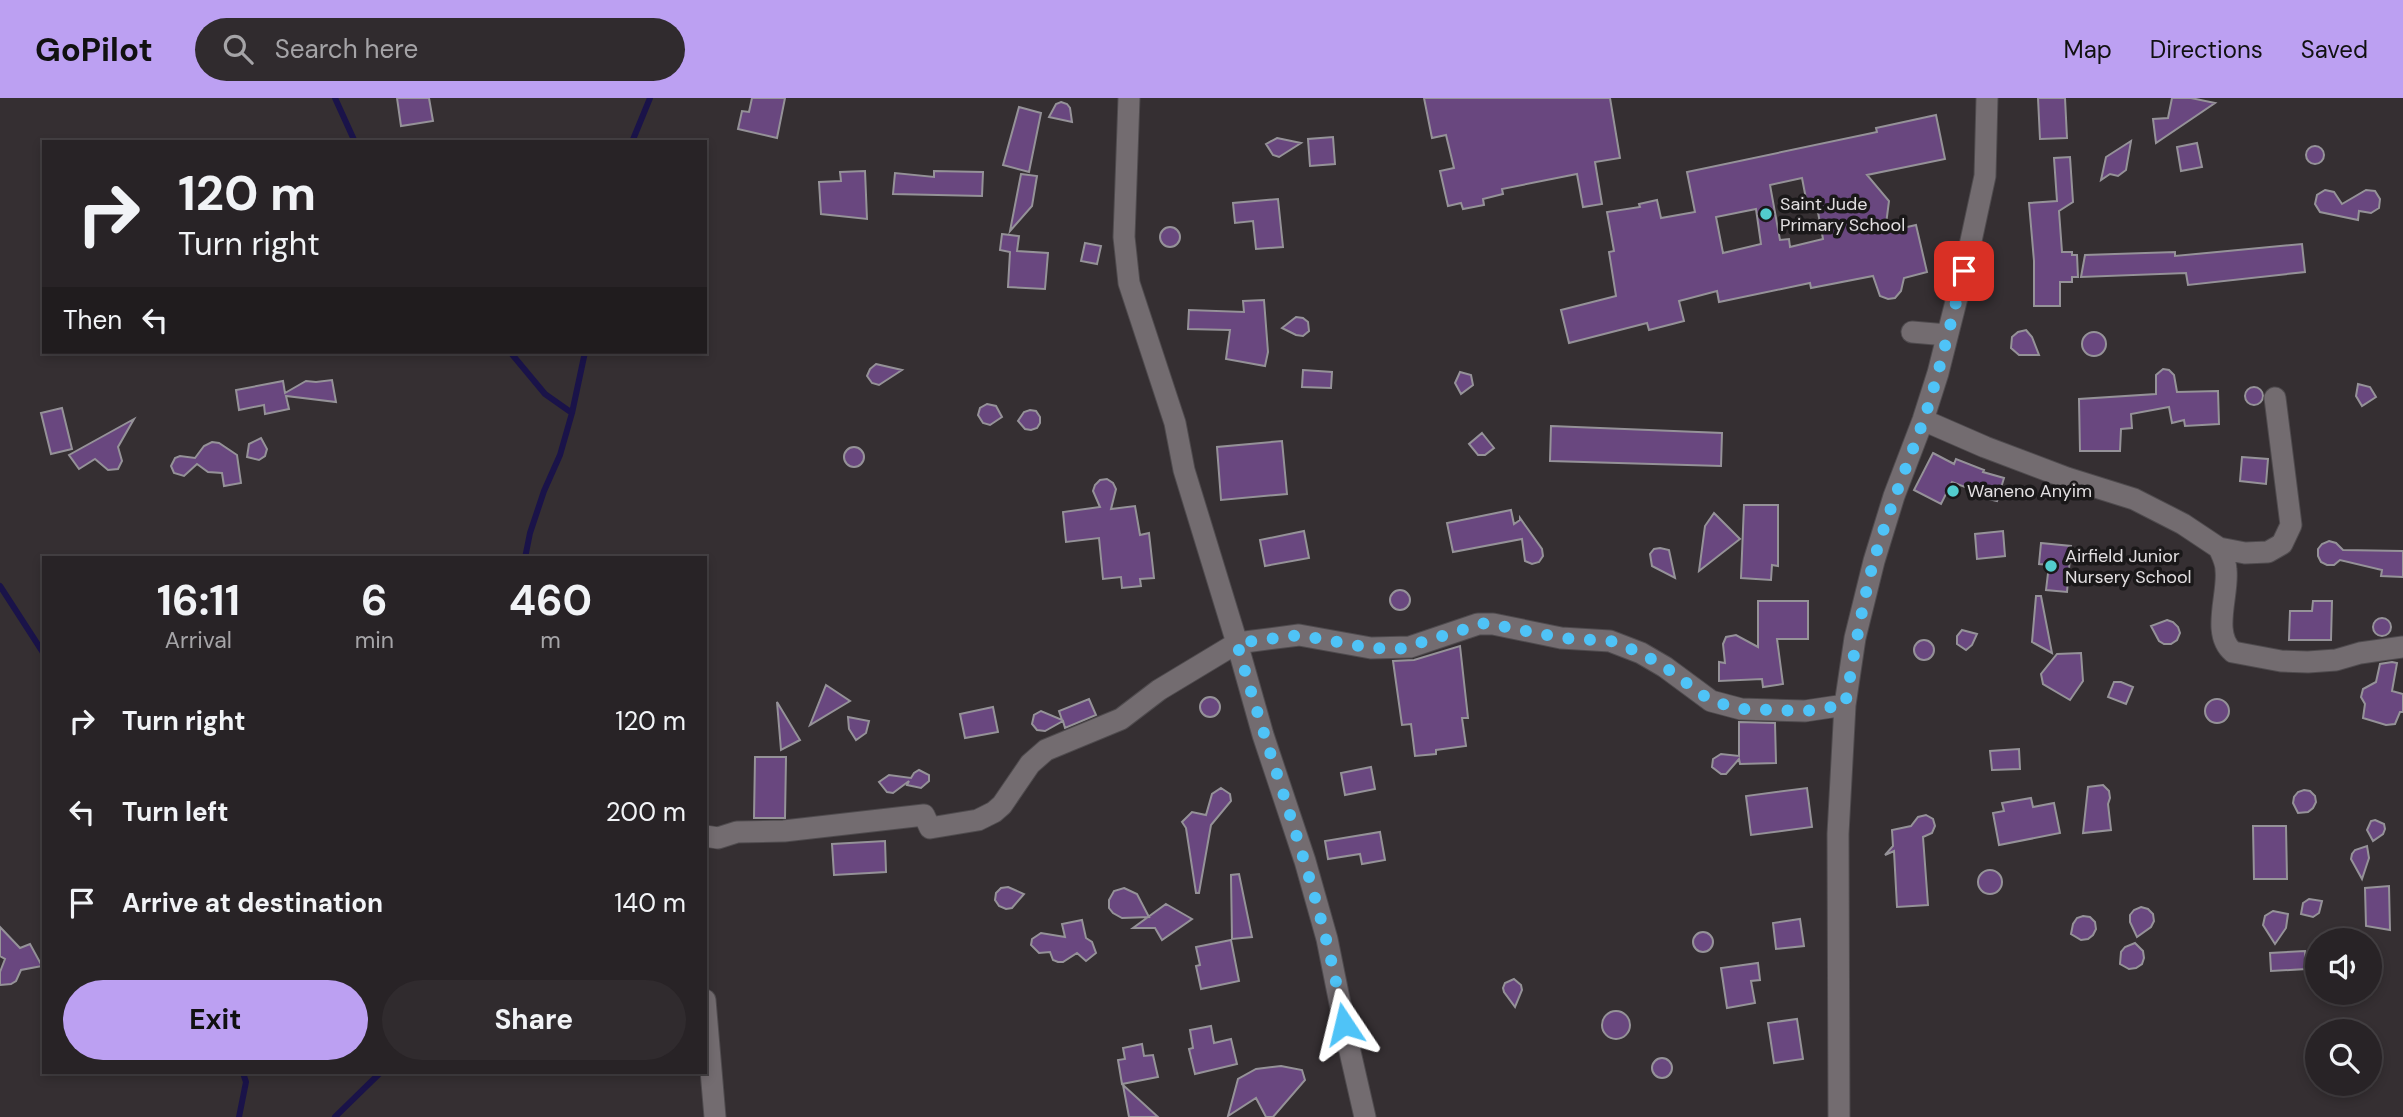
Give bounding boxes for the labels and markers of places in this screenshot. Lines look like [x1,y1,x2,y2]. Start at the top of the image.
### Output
place label: Saint Jude Primary School [1780,192,1905,237]
marker: Saint Jude Primary School [1758,206,1774,222]
pin [1934,241,1994,301]
place label: Waneno Anyim [1967,479,2092,503]
marker: Waneno Anyim [1945,483,1961,499]
place label: Airfield Junior Nursery School [2065,544,2192,589]
marker: Airfield Junior Nursery School [2043,558,2059,574]

